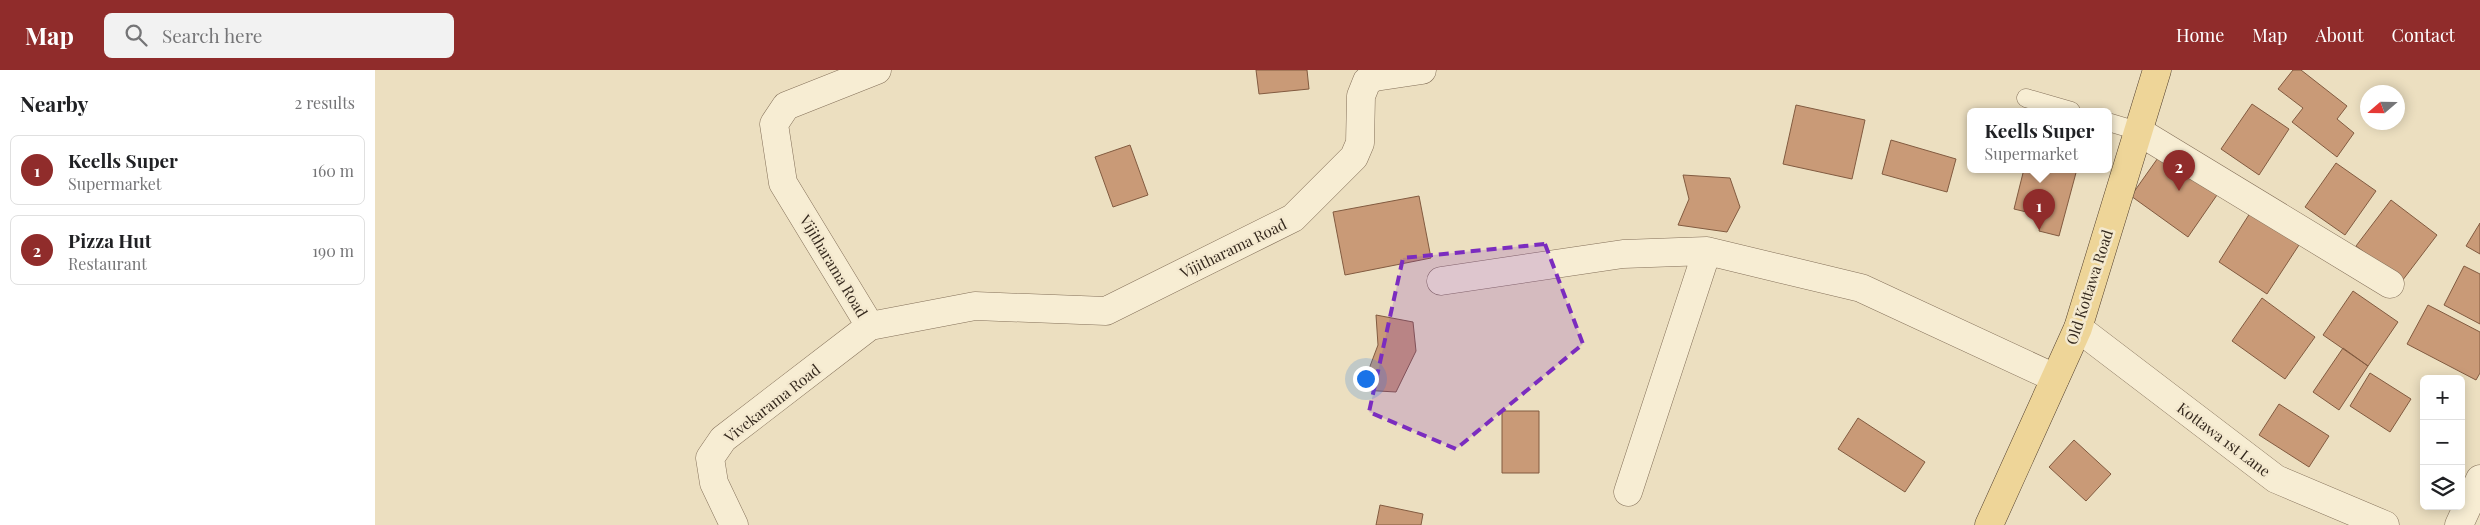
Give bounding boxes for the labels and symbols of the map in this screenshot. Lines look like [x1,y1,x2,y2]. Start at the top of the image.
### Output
north arrow [2360,85,2405,130]
pin: 2 [2163,150,2195,191]
pin: 1 [2023,189,2055,230]
street label: Vijitharama Road [795,210,873,321]
street label: Vijitharama Road [1176,213,1290,283]
street label: Old Kottawa Road [2061,227,2117,347]
street label: Vivekarama Road [719,359,824,447]
your location [1353,366,1379,392]
street label: Kottawa 1st Lane [2173,397,2275,481]

